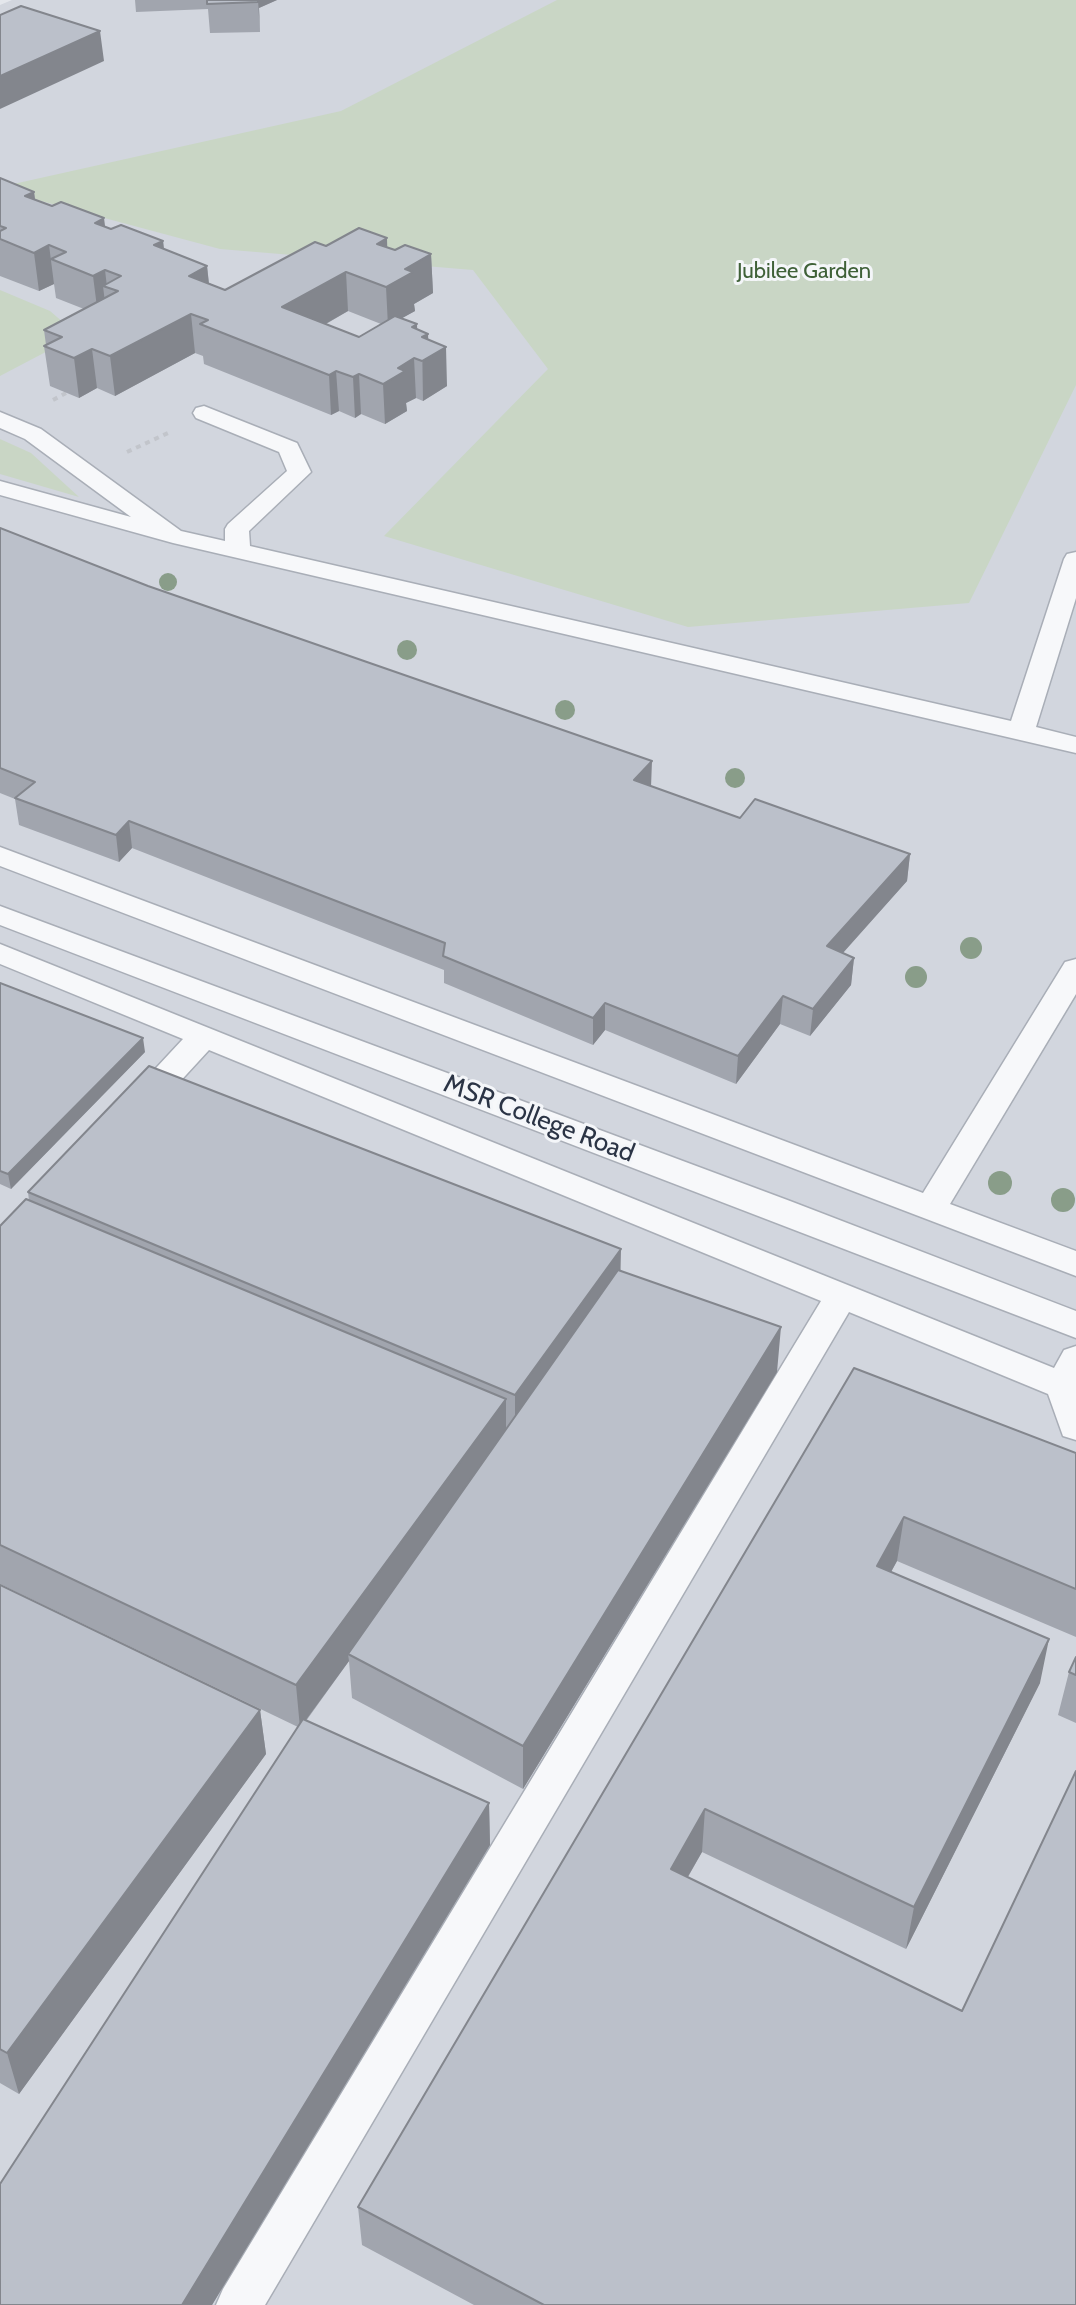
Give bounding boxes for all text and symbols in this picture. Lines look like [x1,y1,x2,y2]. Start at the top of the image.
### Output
park label: Jubilee Garden [737,259,871,285]
street label: MSR College Road [439,1068,639,1170]

